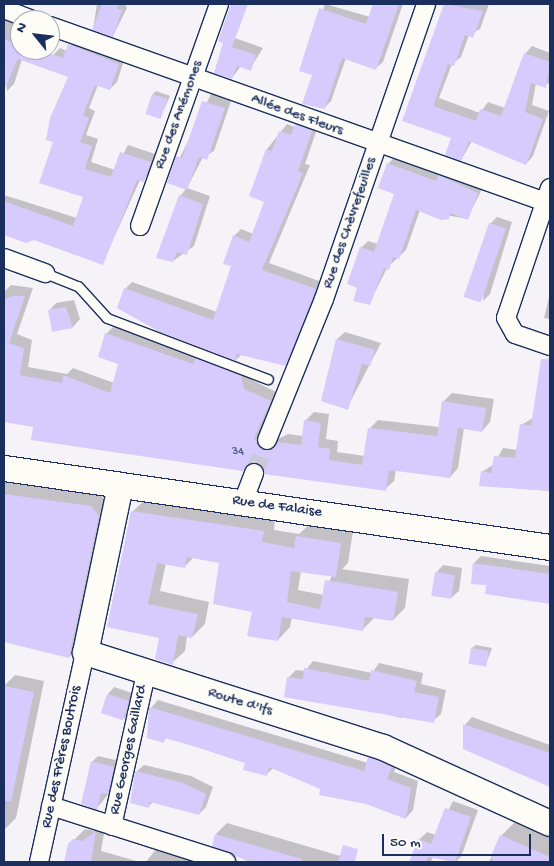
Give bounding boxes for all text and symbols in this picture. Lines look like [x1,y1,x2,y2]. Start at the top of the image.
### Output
north arrow [10,10,60,60]
text: N [13,20,32,36]
street label: Rue des Anémones [151,58,207,172]
street label: Allée des Fleurs [248,90,346,140]
street label: Rue des Chèvrefeuilles [319,155,381,291]
house number: 34 [232,446,244,460]
street label: Rue de Falaise [231,492,323,522]
street label: Rue des Frères Boutrois [38,684,86,830]
street label: Rue Georges Gaillard [106,684,152,816]
street label: Route d'Ifs [206,684,274,720]
scale bar [384,824,533,856]
text: 50 m [390,834,421,852]

